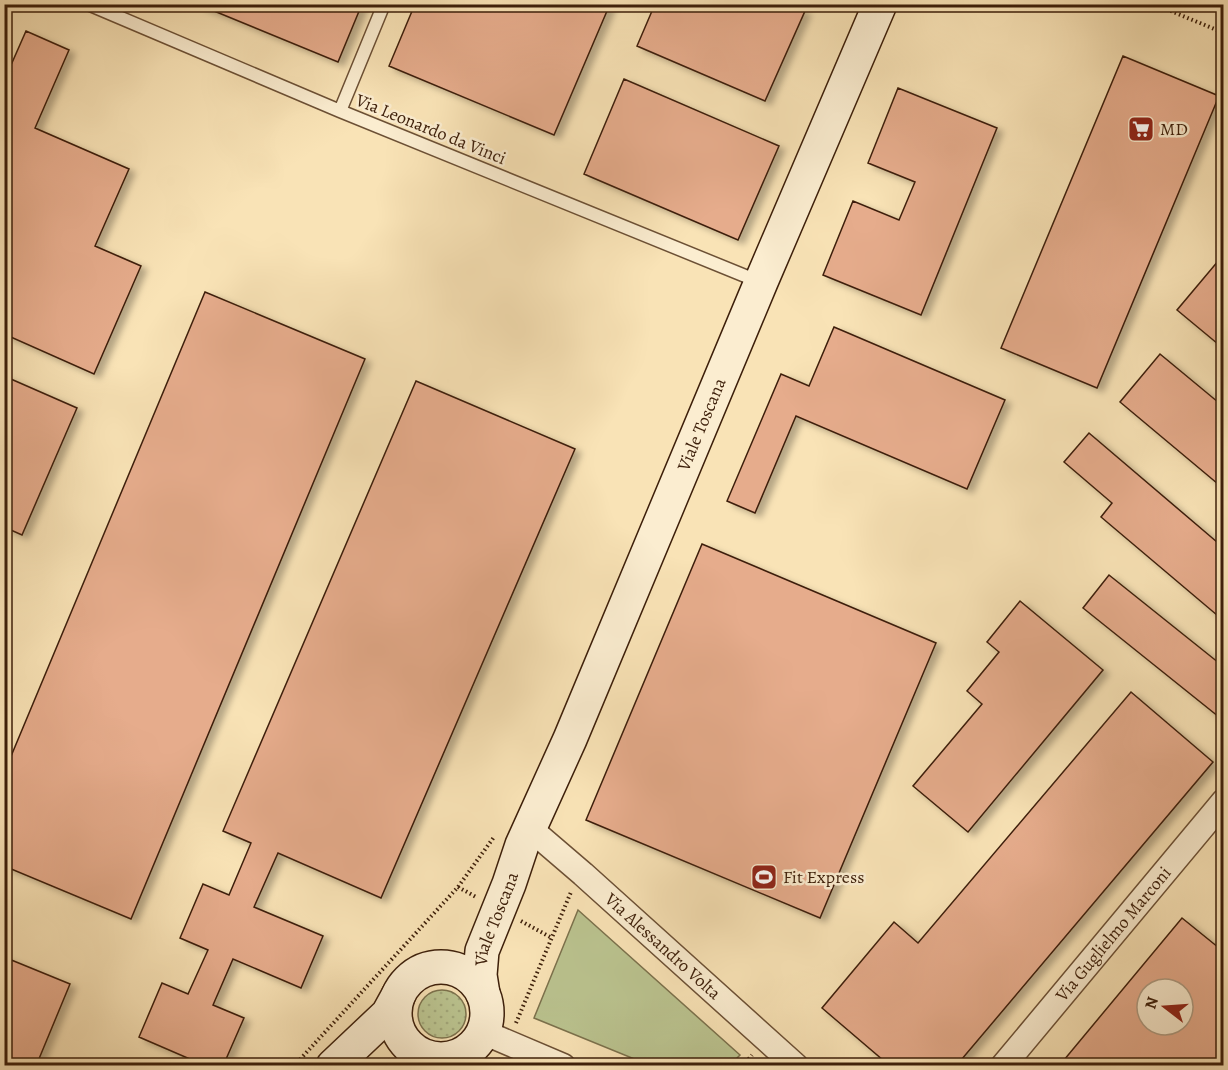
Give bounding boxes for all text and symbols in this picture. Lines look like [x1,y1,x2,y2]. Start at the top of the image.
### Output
street label: Via Leonardo da Vinci [351,88,510,170]
supermarket icon: MD [1126,114,1156,144]
place label: MD [1160,117,1188,141]
street label: Viale Toscana [671,374,732,476]
street label: Via Guglielmo Marconi [1049,861,1176,1007]
sports icon: Fit Express [749,862,779,892]
place label: Fit Express [783,865,864,889]
street label: Viale Toscana [469,868,524,968]
street label: Via Alessandro Volta [599,887,727,1005]
north arrow [1135,977,1195,1037]
text: N [1139,994,1164,1012]

